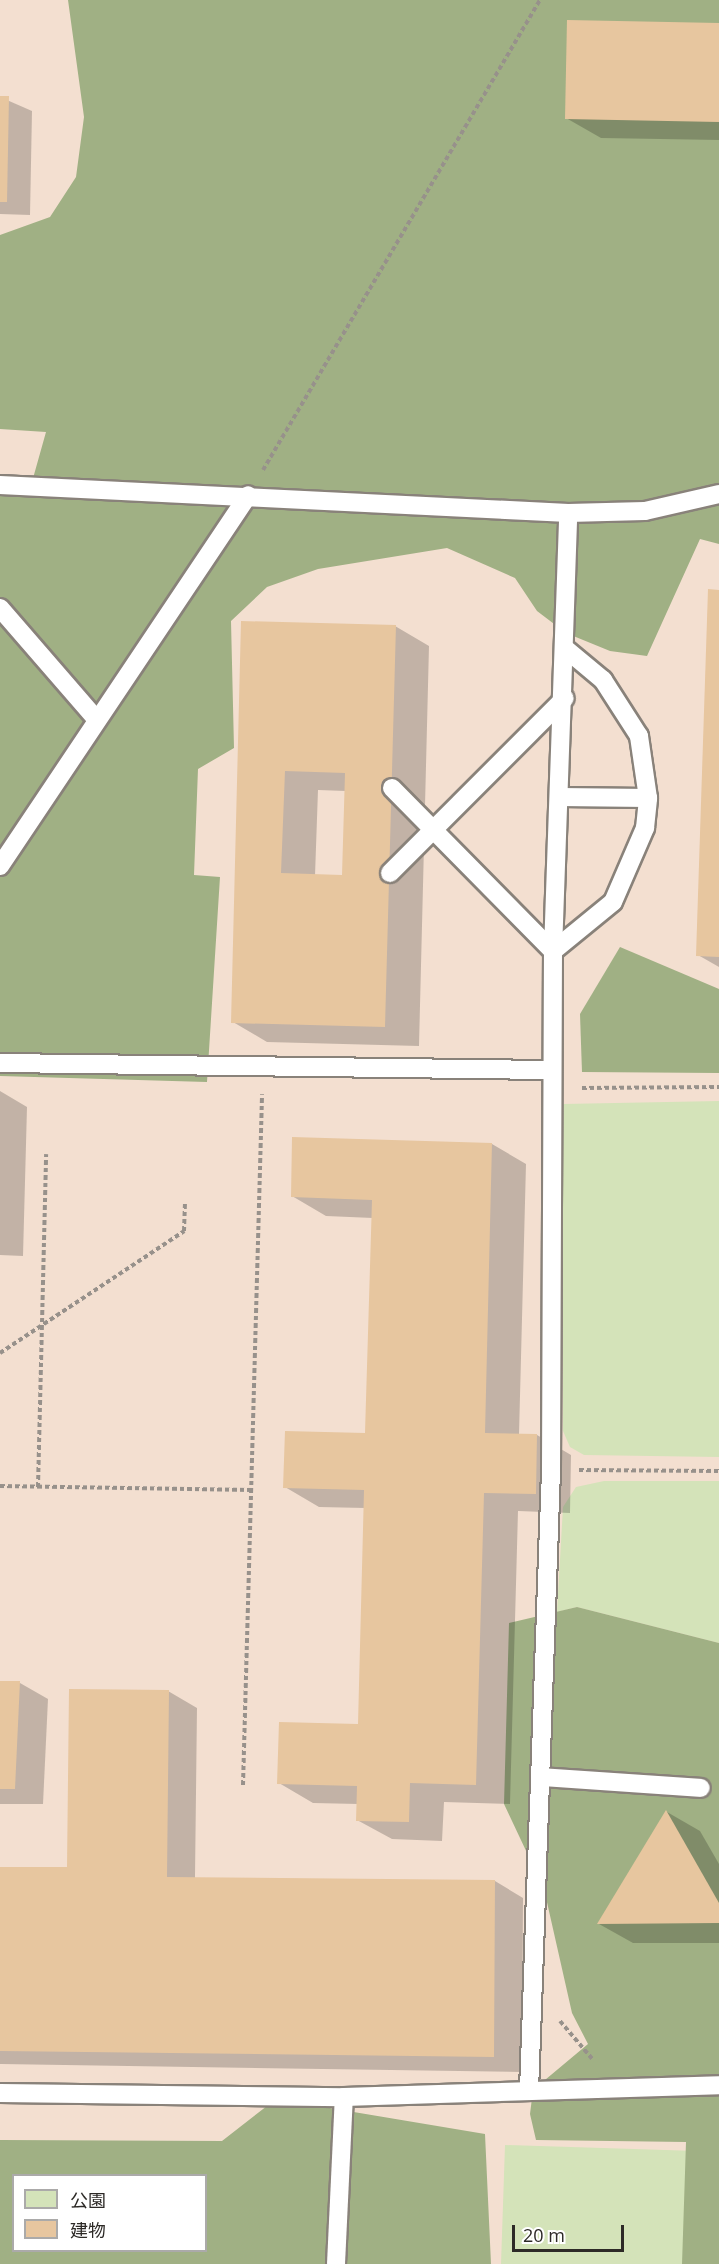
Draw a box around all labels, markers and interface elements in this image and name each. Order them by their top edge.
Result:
legend [12,2174,207,2252]
text: 公園 [70,2188,106,2212]
scale bar [515,2213,628,2251]
text: 建物 [70,2218,106,2242]
text: 20 m [523,2223,565,2247]

